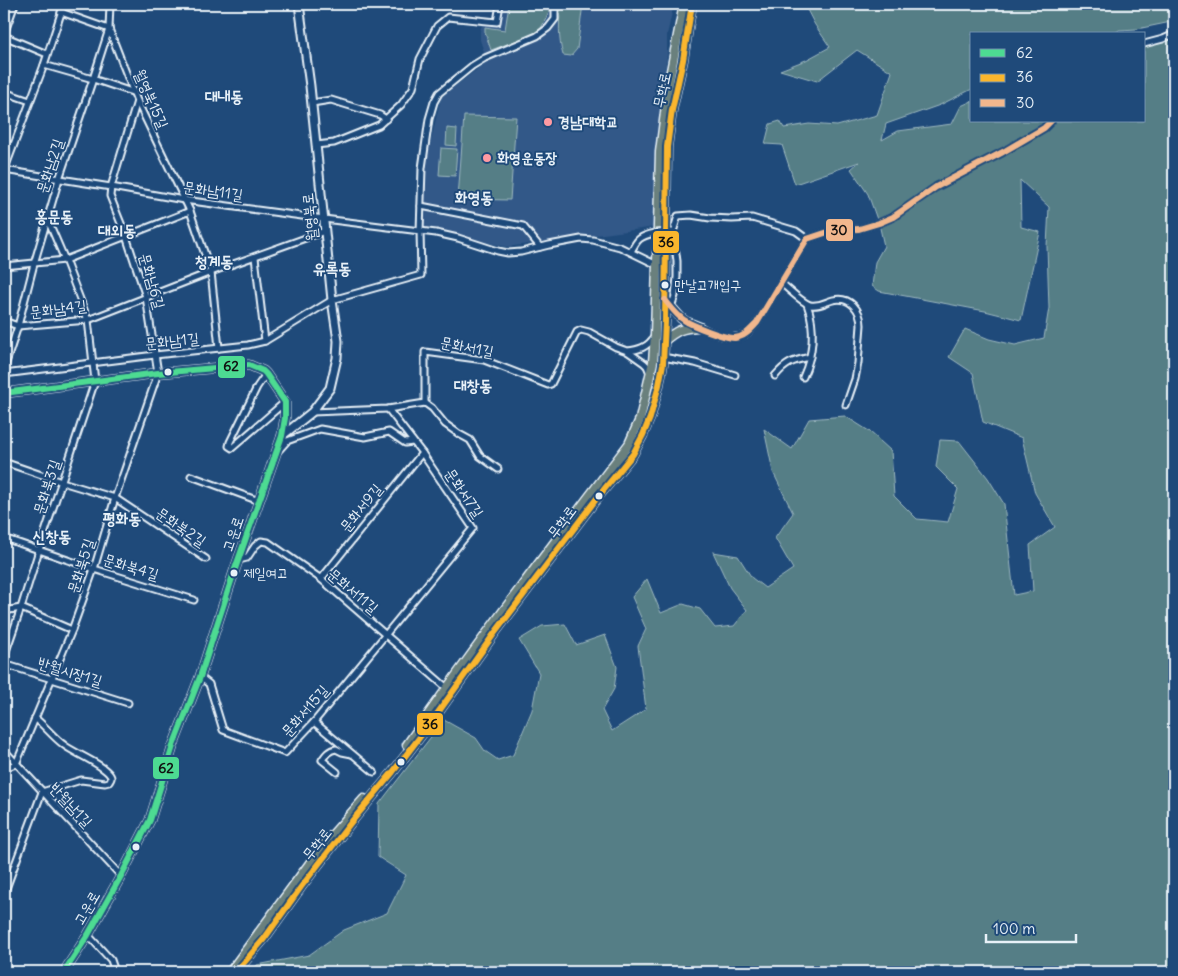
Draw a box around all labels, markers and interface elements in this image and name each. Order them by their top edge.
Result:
legend [970,32,1146,122]
text: 62 [1016,43,1033,62]
street label: 월영북15길 [130,66,173,131]
text: 36 [1016,67,1033,86]
street label: 무학로 [648,70,675,110]
district label: 대내동 [205,86,243,106]
text: 30 [1016,93,1034,112]
place label: 경남대학교 [558,112,618,131]
marker: 경남대학교 [542,116,554,128]
street label: 문화남2길 [32,136,67,196]
place label: 화영운동장 [497,148,557,167]
marker: 화영운동장 [481,152,493,164]
street label: 문화남11길 [182,177,244,204]
district label: 화영동 [455,187,493,207]
street label: 월영북로 [298,192,321,242]
district label: 홍문동 [35,206,73,226]
line badge: 30 [825,218,854,242]
district label: 대외동 [98,220,136,240]
text: 30 [830,221,848,239]
line badge: 36 [652,230,680,254]
text: 36 [658,233,674,251]
street label: 문화남6길 [136,251,169,311]
district label: 청계동 [195,251,233,271]
district label: 유록동 [313,258,351,278]
place label: 만날고개입구 [674,276,742,294]
marker: 만날고개입구 [660,280,670,290]
street label: 문화남4길 [29,296,87,321]
street label: 문화남1길 [144,328,200,353]
street label: 문화서1길 [439,332,496,361]
line badge: 62 [217,355,246,379]
text: 62 [223,357,239,375]
unlabelled marker [163,367,173,377]
district label: 대창동 [454,375,492,395]
street label: 문화북3길 [29,457,64,517]
street label: 문화서7길 [441,464,488,521]
street label: 문화서9길 [335,480,386,536]
unlabelled marker [594,491,604,501]
street label: 무학로 [543,502,580,542]
street label: 문화북2길 [153,503,210,550]
district label: 평화동 [103,508,141,528]
street label: 고운로 [218,514,247,554]
district label: 신창동 [33,526,71,546]
street label: 문화북5길 [63,536,98,596]
street label: 문화북4길 [101,549,161,584]
place label: 제일여고 [243,564,288,582]
street label: 문화서11길 [324,564,382,617]
marker: 제일여고 [229,568,239,578]
street label: 반월시장1길 [36,653,105,690]
street label: 문화서15길 [277,681,332,741]
line badge: 36 [416,712,444,736]
text: 36 [422,715,438,733]
line badge: 62 [152,756,180,780]
unlabelled marker [396,757,406,767]
text: 62 [158,759,174,777]
street label: 반월남1길 [46,778,97,831]
street label: 무학로 [298,824,335,864]
unlabelled marker [131,842,141,852]
street label: 고운로 [69,887,104,928]
scale bar [986,911,1076,943]
text: 100 m [993,919,1035,938]

